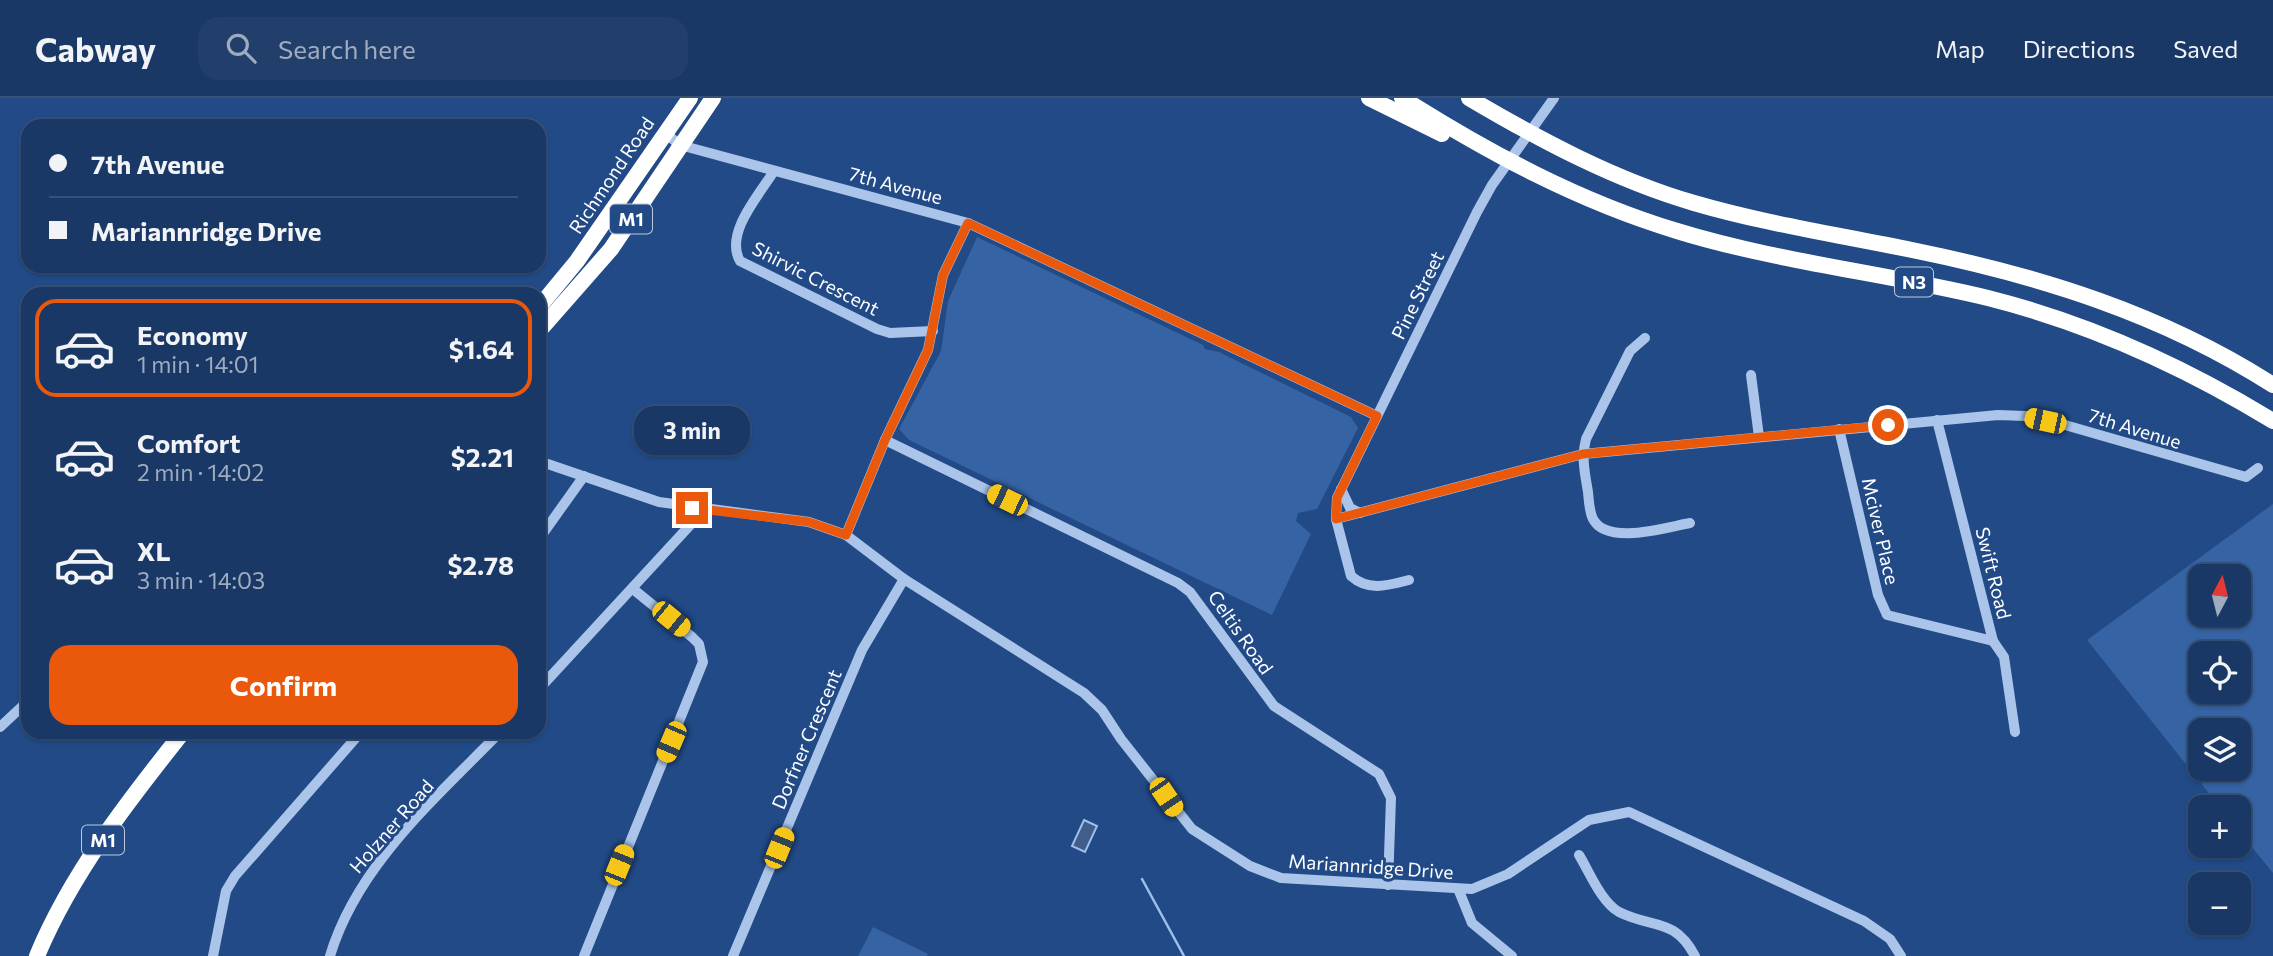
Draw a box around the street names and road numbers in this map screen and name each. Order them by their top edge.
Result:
street label: Richmond Road [564,112,658,238]
street label: 7th Avenue [847,162,945,208]
road number: M1 [610,204,652,234]
street label: Shirvic Crescent [749,236,883,320]
street label: Pine Street [1386,247,1448,343]
road number: N3 [1895,267,1933,296]
street label: 7th Avenue [2086,403,2184,453]
street label: Mciver Place [1858,475,1904,587]
street label: Swift Road [1971,525,2017,621]
street label: Celtis Road [1204,586,1278,678]
street label: Dorfner Crescent [766,665,846,812]
street label: Holzner Road [344,775,438,877]
road number: M1 [82,826,124,854]
street label: Mariannridge Drive [1288,849,1454,883]

